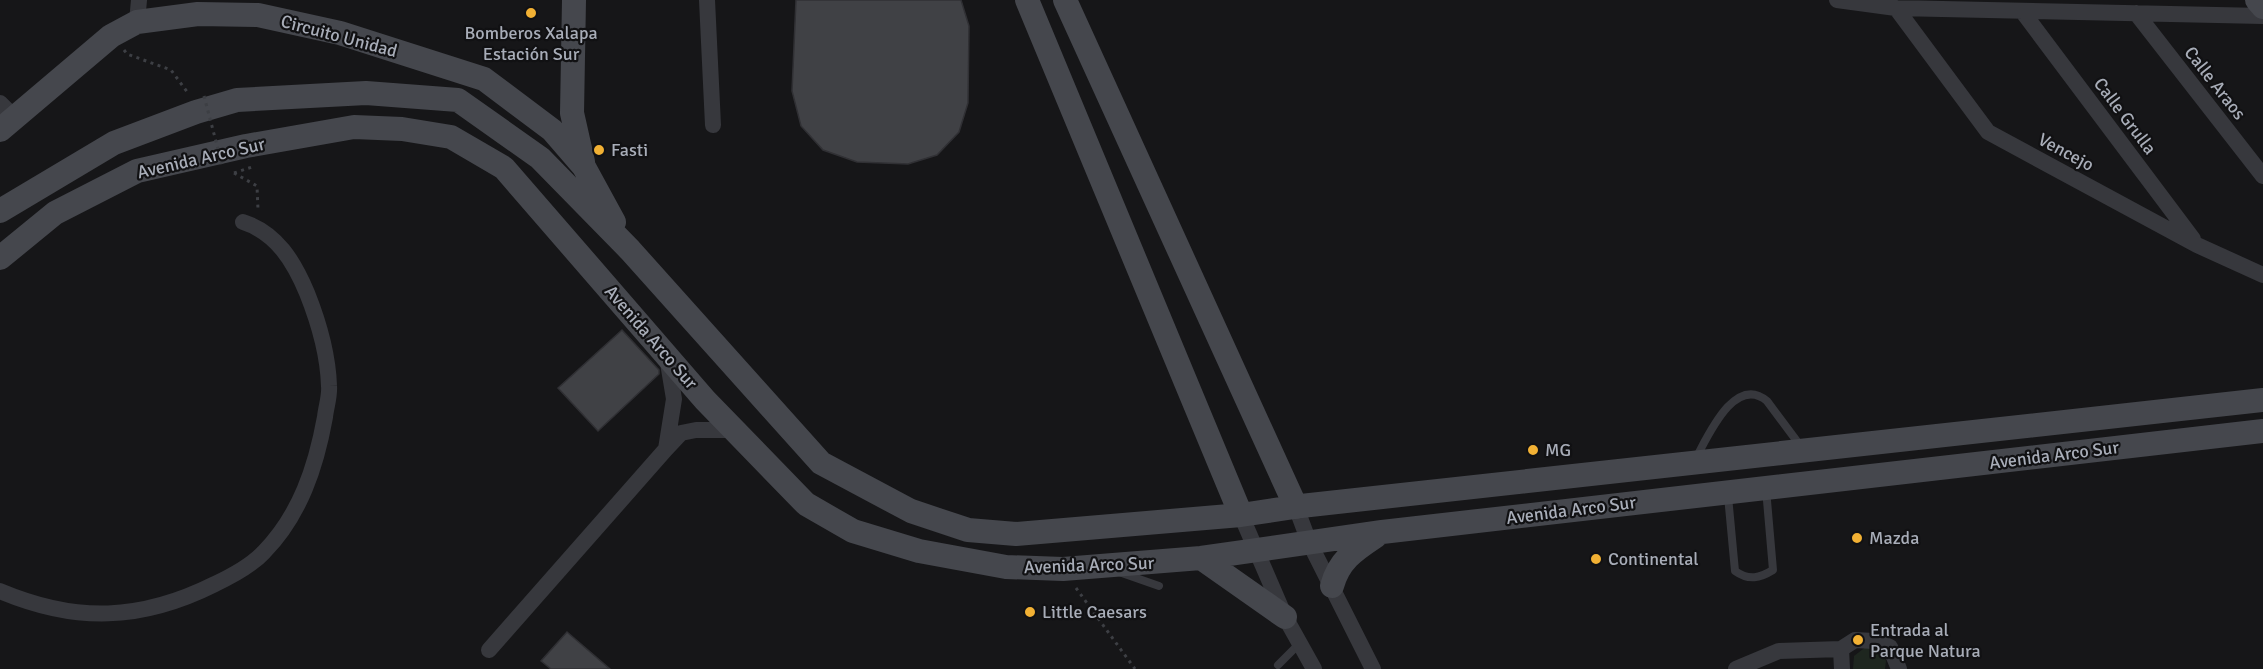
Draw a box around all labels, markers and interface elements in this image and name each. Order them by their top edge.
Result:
marker: Bomberos Xalapa Estación Sur [524,6,538,20]
street label: Circuito Unidad [278,10,400,62]
place label: Bomberos Xalapa Estación Sur [464,22,598,65]
street label: Calle Araos [2180,42,2250,124]
street label: Calle Grulla [2089,73,2161,159]
street label: Vencejo [2034,128,2098,176]
street label: Avenida Arco Sur [135,133,267,183]
place label: Fasti [611,139,648,161]
marker: Fasti [592,143,606,157]
street label: Avenida Arco Sur [600,281,702,394]
street label: Avenida Arco Sur [1988,436,2120,474]
place label: MG [1545,439,1571,461]
marker: MG [1526,443,1540,457]
street label: Avenida Arco Sur [1505,491,1637,529]
place label: Mazda [1869,527,1919,549]
marker: Mazda [1850,531,1864,545]
place label: Continental [1608,548,1699,570]
street label: Avenida Arco Sur [1023,552,1155,578]
marker: Continental [1589,552,1603,566]
place label: Little Caesars [1042,601,1147,623]
marker: Little Caesars [1023,605,1037,619]
place label: Entrada al Parque Natura [1870,619,1981,662]
marker: Entrada al Parque Natura [1851,633,1865,647]

